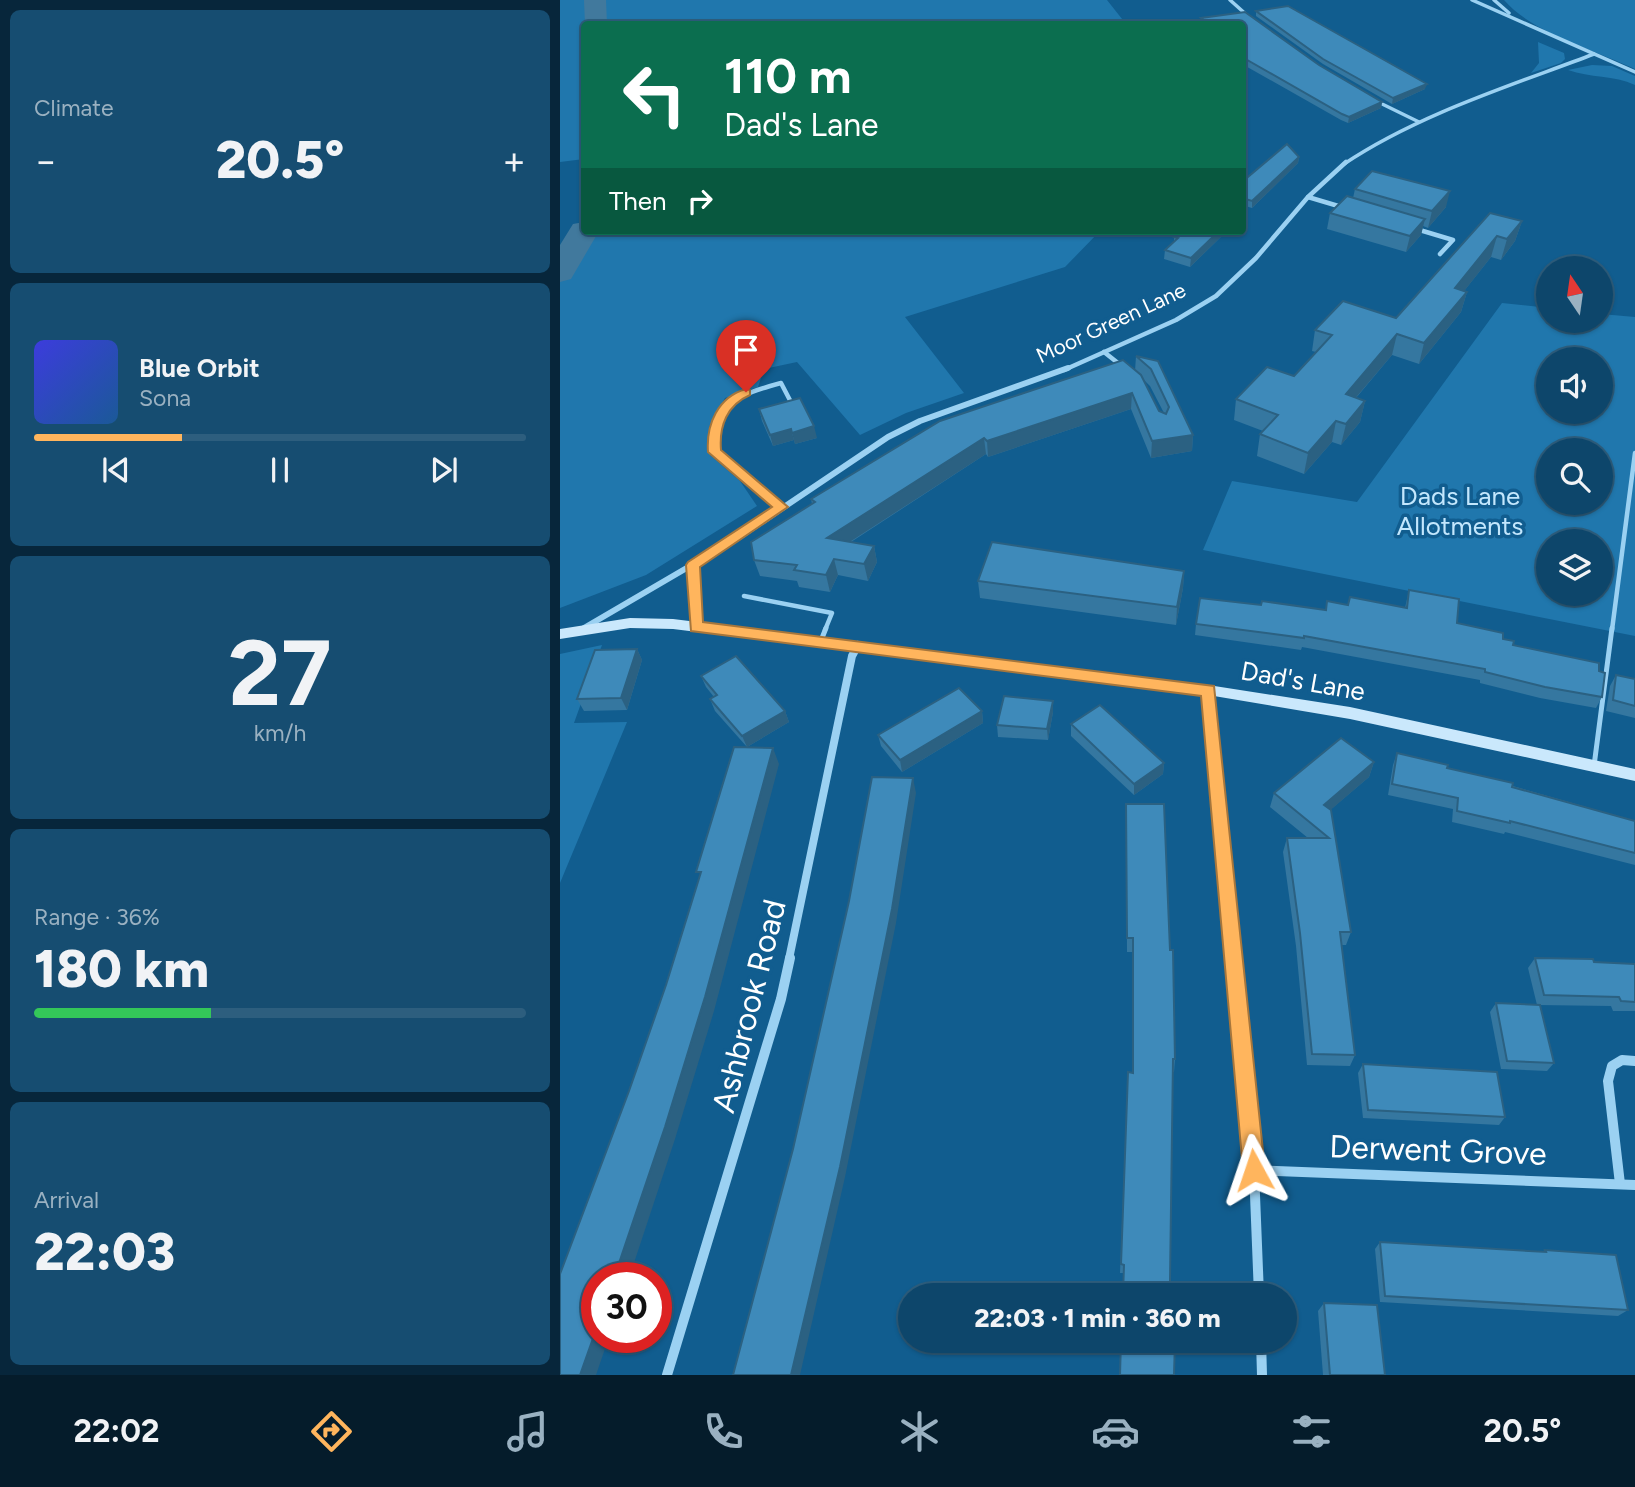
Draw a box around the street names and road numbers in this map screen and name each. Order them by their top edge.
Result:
street label: Moor Green Lane [1032,277,1190,368]
street label: Dad's Lane [1238,654,1368,708]
street label: Ashbrook Road [704,896,794,1116]
street label: Derwent Grove [1329,1127,1547,1173]

